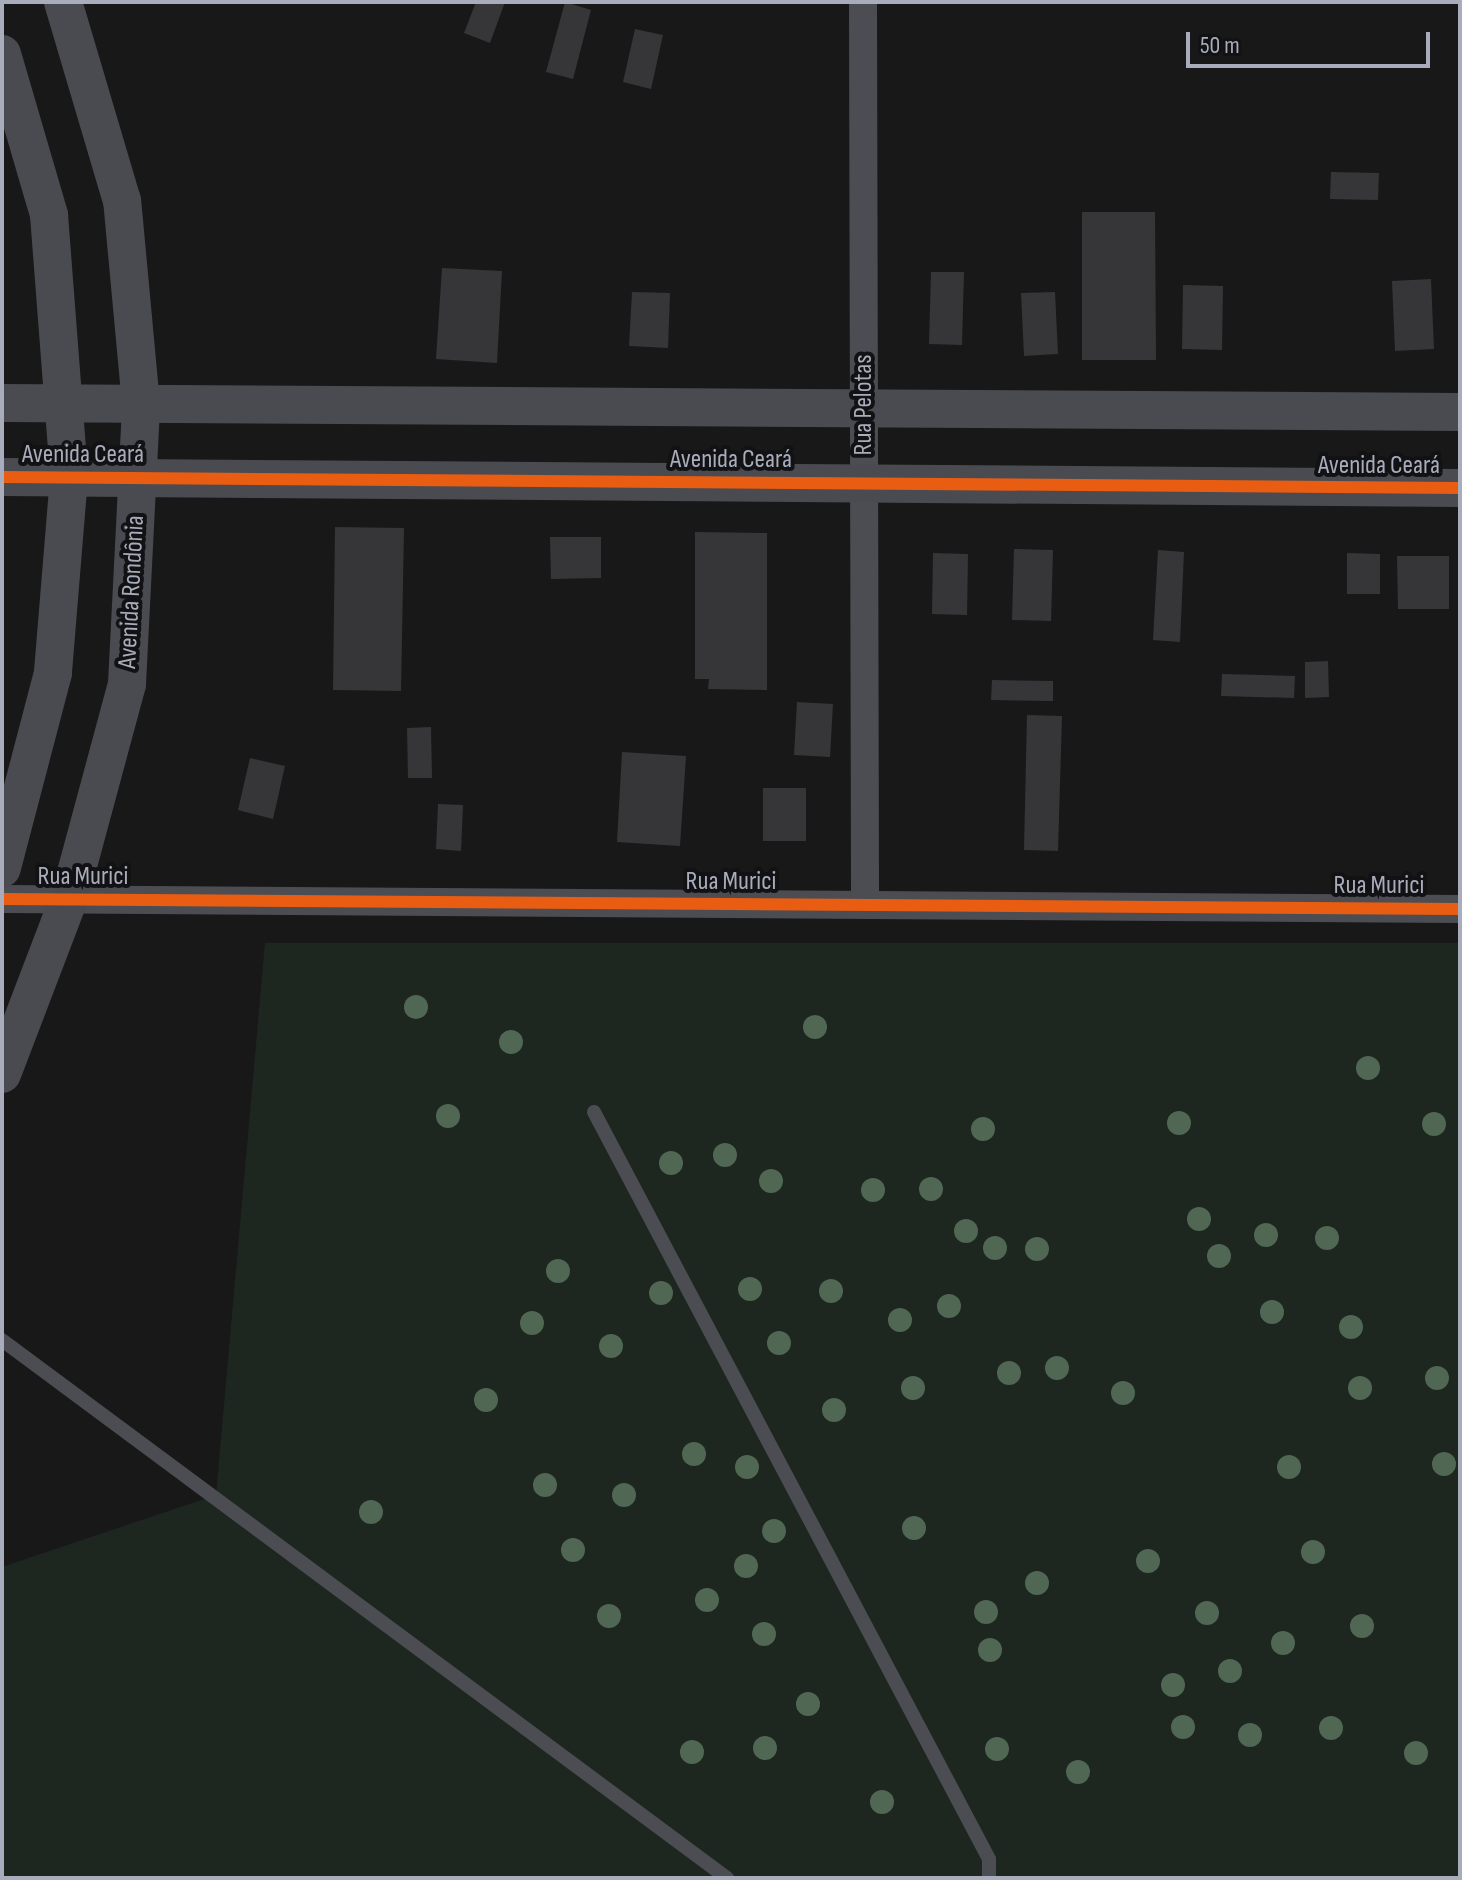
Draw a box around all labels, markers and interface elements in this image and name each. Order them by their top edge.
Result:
scale bar [1190,16,1434,66]
text: 50 m [1200,31,1240,60]
street label: Rua Pelotas [848,354,880,456]
street label: Avenida Ceará [22,439,144,471]
street label: Avenida Ceará [670,444,792,476]
street label: Avenida Ceará [1318,450,1440,482]
street label: Avenida Rondônia [112,515,152,669]
street label: Rua Murici [38,861,128,893]
street label: Rua Murici [686,866,776,898]
street label: Rua Murici [1334,870,1424,902]

